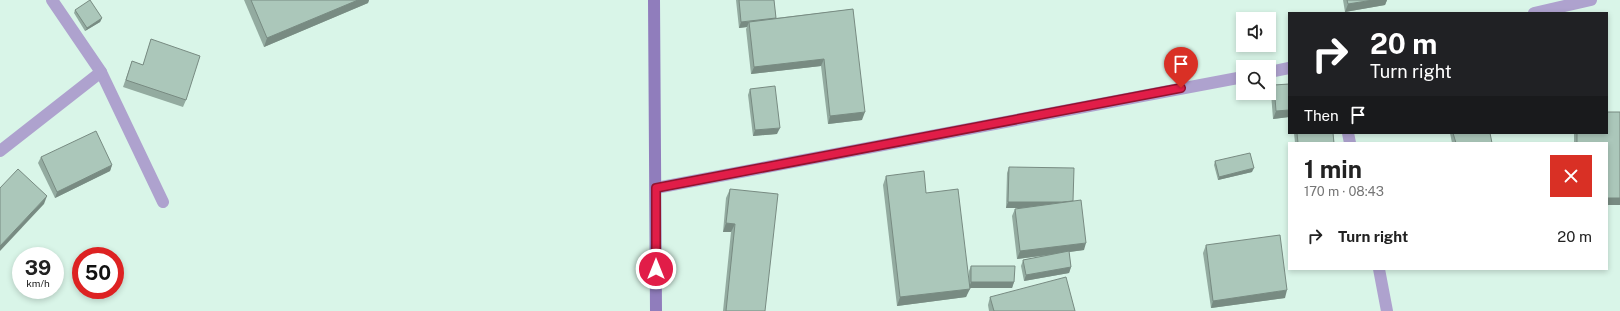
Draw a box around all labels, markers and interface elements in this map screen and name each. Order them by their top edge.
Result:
map controls [1236,12,1276,100]
button: sound [1236,12,1276,52]
text: 20 m [1370,27,1437,60]
icon: right [1304,28,1356,80]
pin [1164,47,1198,88]
icon: arrive [1170,53,1192,75]
button: search [1236,60,1276,100]
text: Turn right [1370,61,1452,82]
icon: arrive [1347,104,1369,126]
text: Then [1304,107,1339,124]
text: 1 min [1304,155,1362,183]
button: close [1550,155,1592,197]
text: 170 m · 08:43 [1304,184,1384,199]
icon: right [1304,225,1326,247]
text: Turn right [1338,228,1408,245]
text: 20 m [1557,228,1592,245]
speed limit sign: 50 [72,247,124,299]
position arrow [635,248,677,290]
text: 39 [25,256,51,280]
text: km/h [26,277,50,289]

